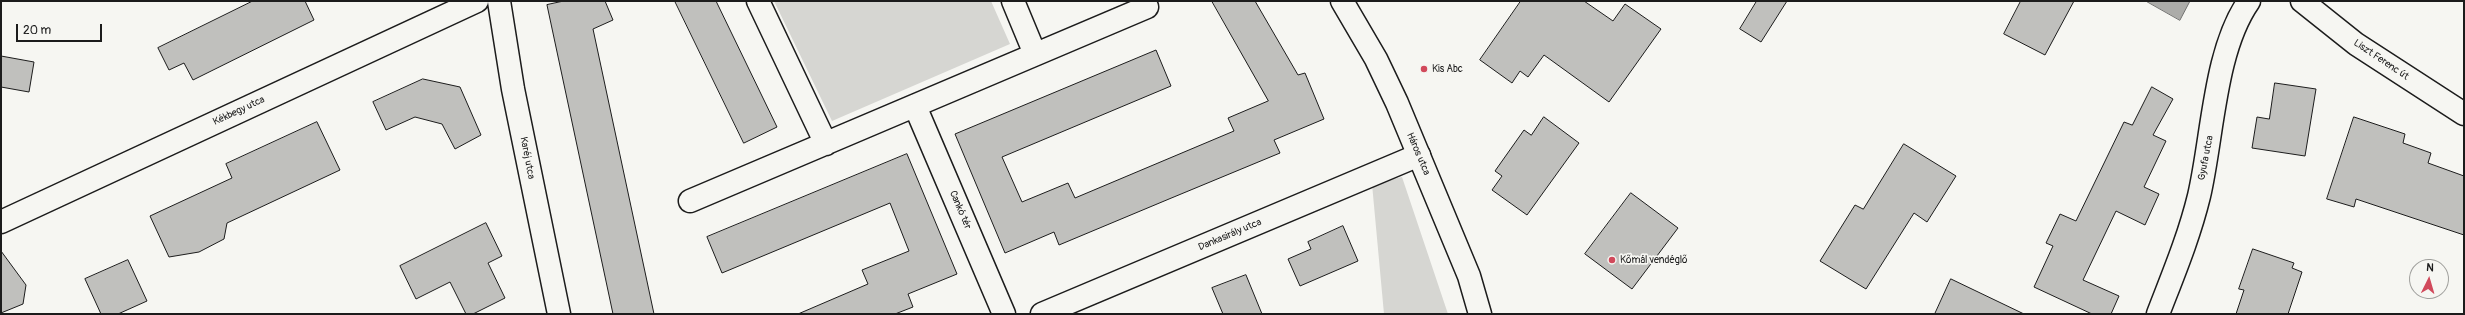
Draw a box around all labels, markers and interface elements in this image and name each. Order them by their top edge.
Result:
scale bar [18,16,104,42]
text: 20 m [23,23,51,38]
street label: Liszt Ferenc út [2351,37,2411,83]
place label: Kis Abc [1432,63,1463,75]
marker: Kis Abc [1419,64,1429,74]
street label: Kékbegy utca [211,94,267,128]
street label: Háros utca [1404,131,1432,177]
street label: Gyufa utca [2196,135,2216,181]
street label: Karéj utca [517,136,537,180]
street label: Cankó tér [946,189,974,231]
street label: Dankasirály utca [1197,216,1263,254]
place label: Kőmál vendéglő [1620,254,1688,266]
marker: Kőmál vendéglő [1607,255,1617,265]
north arrow [2409,259,2449,299]
text: N [2426,261,2434,274]

